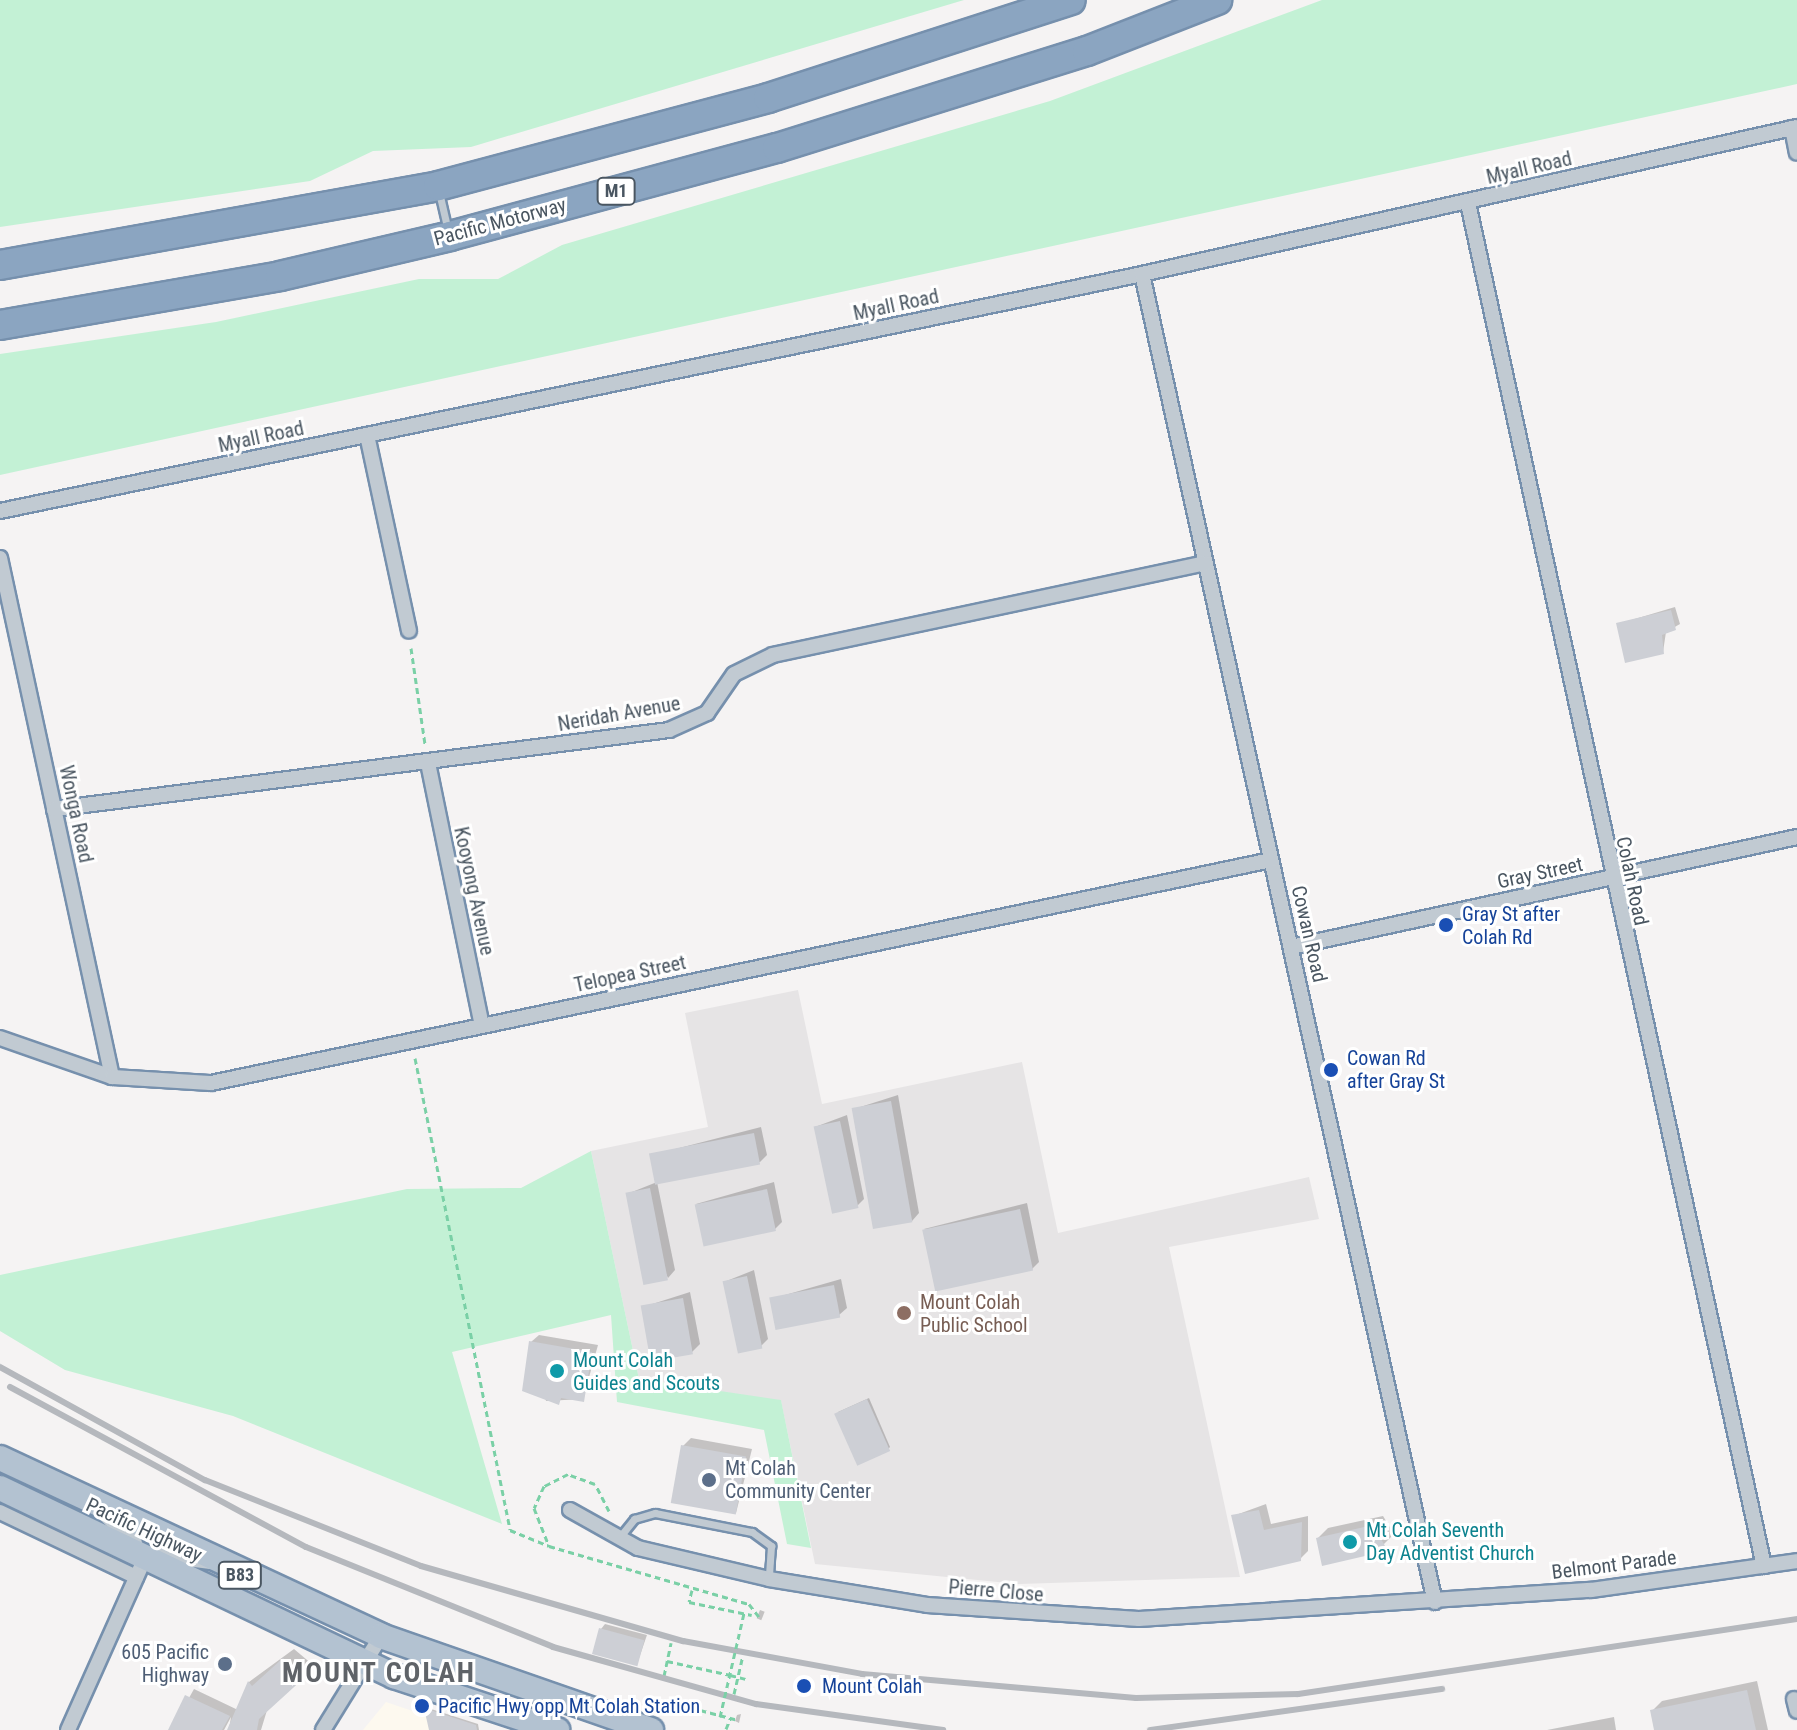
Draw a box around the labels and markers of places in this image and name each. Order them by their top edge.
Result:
place label: Gray St after Colah Rd [1462,902,1560,949]
marker: Gray St after Colah Rd [1437,916,1455,934]
place label: Cowan Rd after Gray St [1347,1046,1445,1093]
marker: Cowan Rd after Gray St [1322,1061,1340,1079]
place label: Mount Colah Public School [920,1290,1028,1337]
marker: Mount Colah Public School [895,1304,913,1322]
place label: Mount Colah Guides and Scouts [573,1348,720,1395]
marker: Mount Colah Guides and Scouts [548,1362,566,1380]
place label: Mt Colah Community Center [725,1456,871,1503]
marker: Mt Colah Community Center [700,1471,718,1489]
place label: Mt Colah Seventh Day Adventist Church [1366,1518,1534,1565]
marker: Mt Colah Seventh Day Adventist Church [1341,1533,1359,1551]
place label: 605 Pacific Highway [121,1640,209,1687]
marker: 605 Pacific Highway [216,1655,234,1673]
place label: Mount Colah [822,1674,922,1698]
marker: Mount Colah [793,1675,815,1697]
place label: Pacific Hwy opp Mt Colah Station [438,1694,700,1718]
marker: Pacific Hwy opp Mt Colah Station [413,1697,431,1715]

